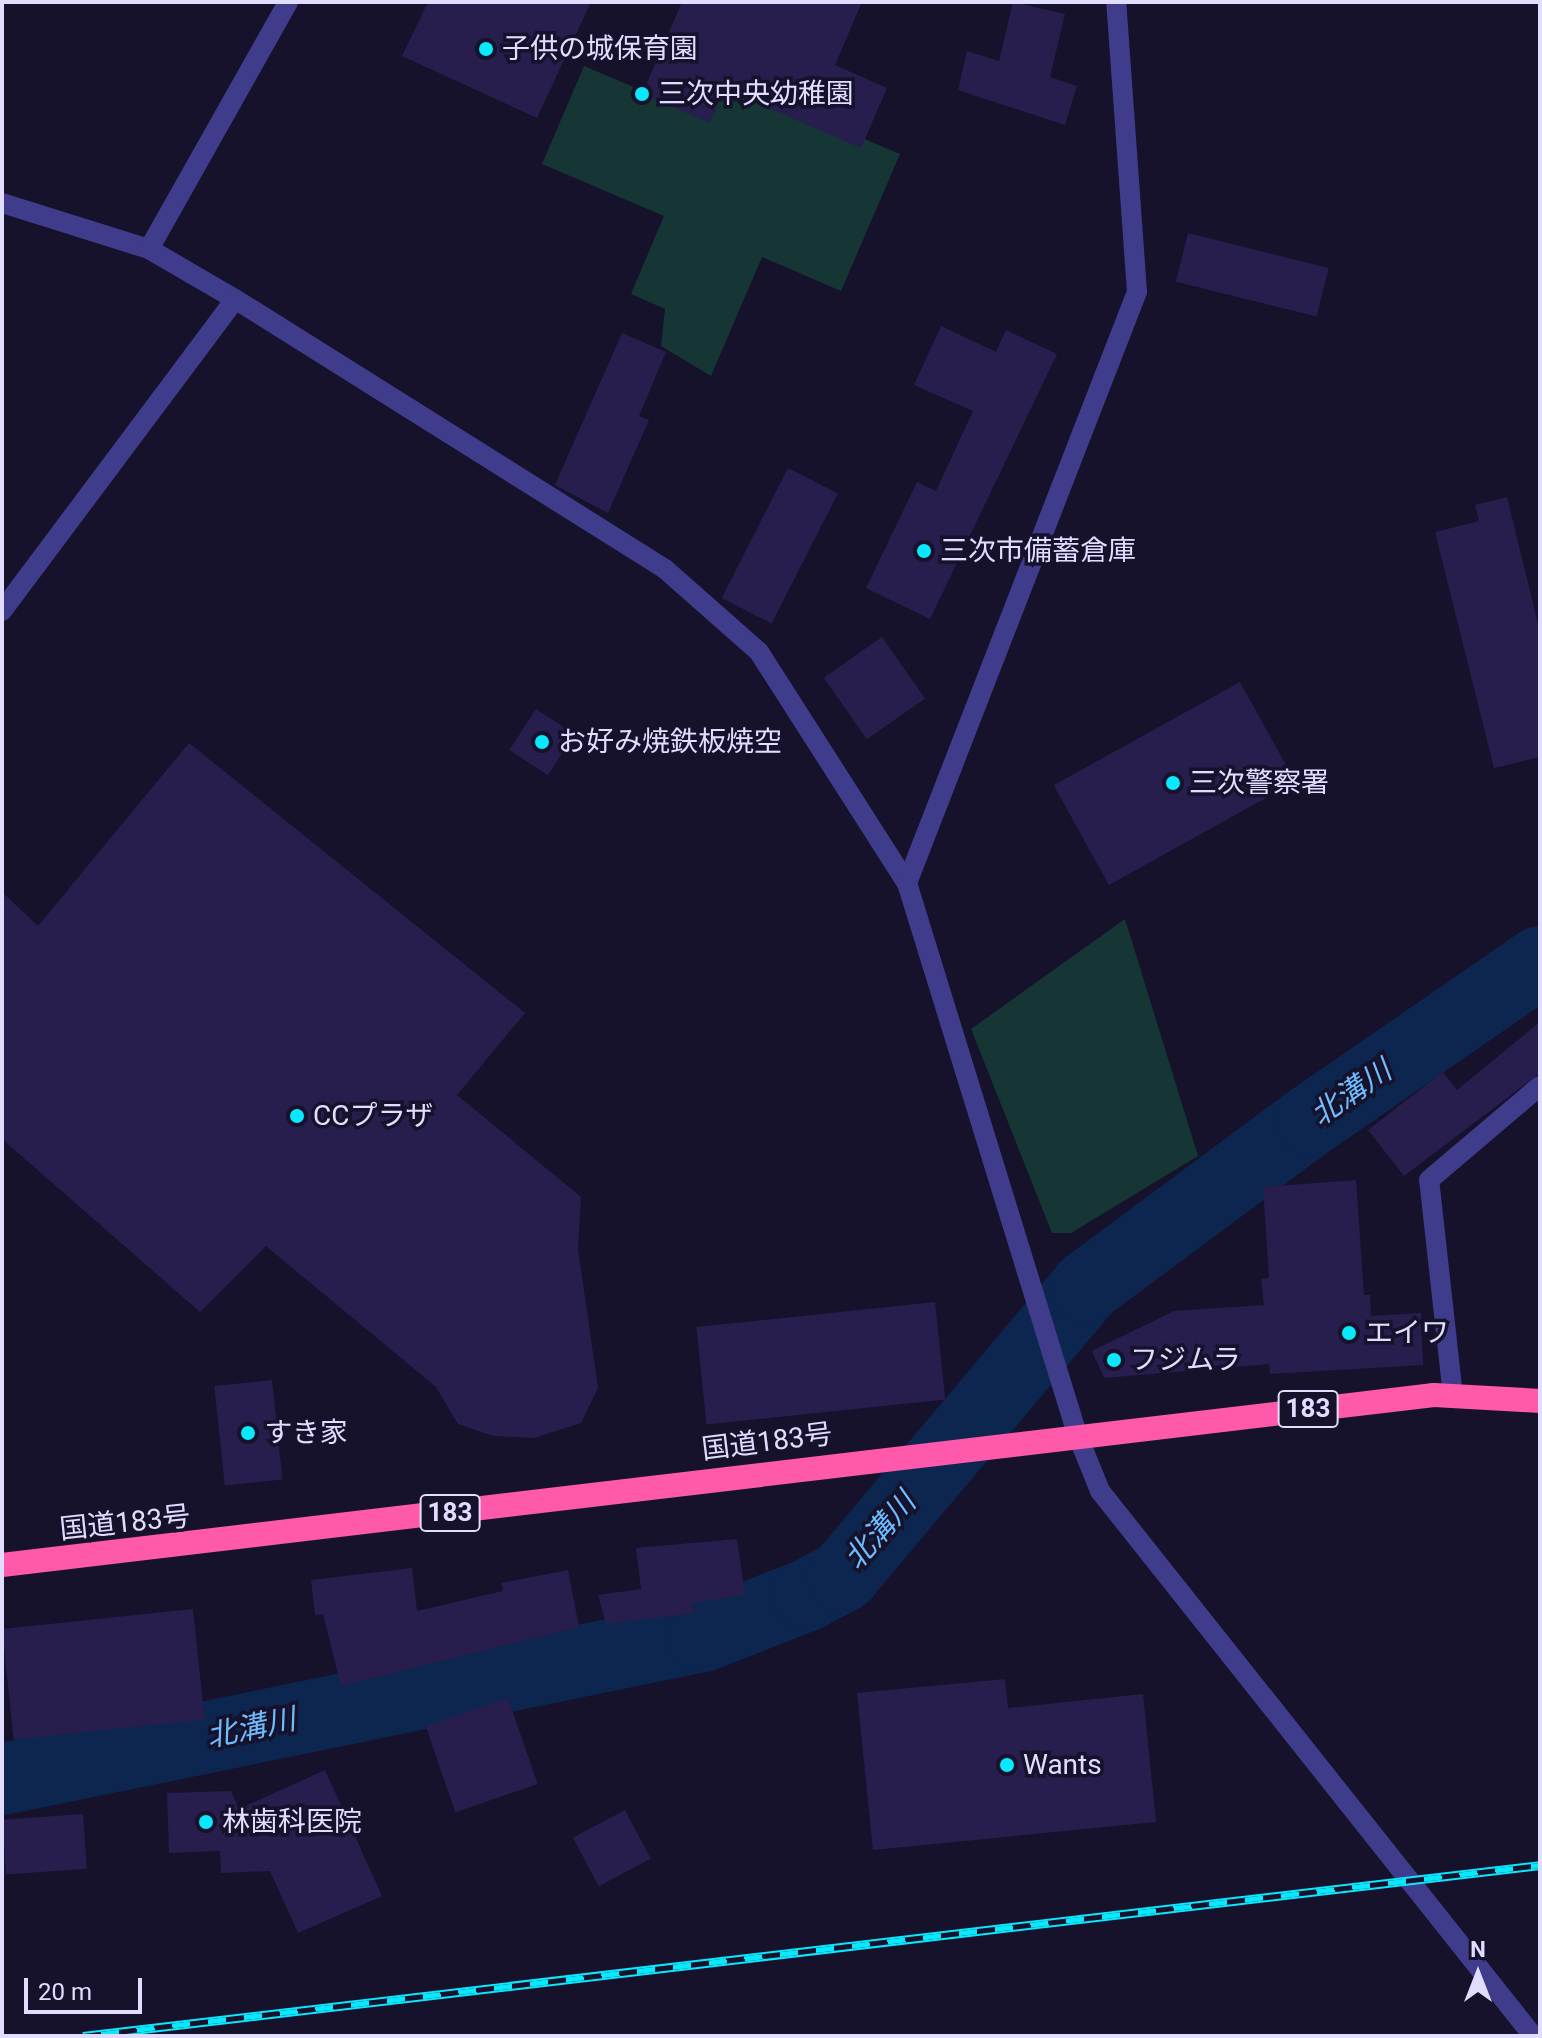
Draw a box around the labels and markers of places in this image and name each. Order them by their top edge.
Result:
place label: 子供の城保育園 [502,32,698,66]
marker: 子供の城保育園 [477,40,495,58]
place label: 三次中央幼稚園 [658,77,854,111]
marker: 三次中央幼稚園 [633,85,651,103]
place label: 三次市備蓄倉庫 [940,534,1136,568]
marker: 三次市備蓄倉庫 [915,542,933,560]
place label: お好み焼鉄板焼空 [558,725,782,759]
marker: お好み焼鉄板焼空 [533,733,551,751]
place label: 三次警察署 [1189,766,1329,800]
marker: 三次警察署 [1164,774,1182,792]
place label: CCプラザ [313,1099,433,1133]
marker: CCプラザ [288,1107,306,1125]
place label: エイワ [1365,1316,1449,1350]
marker: エイワ [1340,1324,1358,1342]
place label: フジムラ [1130,1343,1242,1377]
marker: フジムラ [1105,1351,1123,1369]
place label: すき家 [264,1416,348,1450]
marker: すき家 [239,1424,257,1442]
place label: Wants [1023,1748,1102,1782]
marker: Wants [998,1756,1016,1774]
place label: 林歯科医院 [222,1805,362,1839]
marker: 林歯科医院 [197,1813,215,1831]

